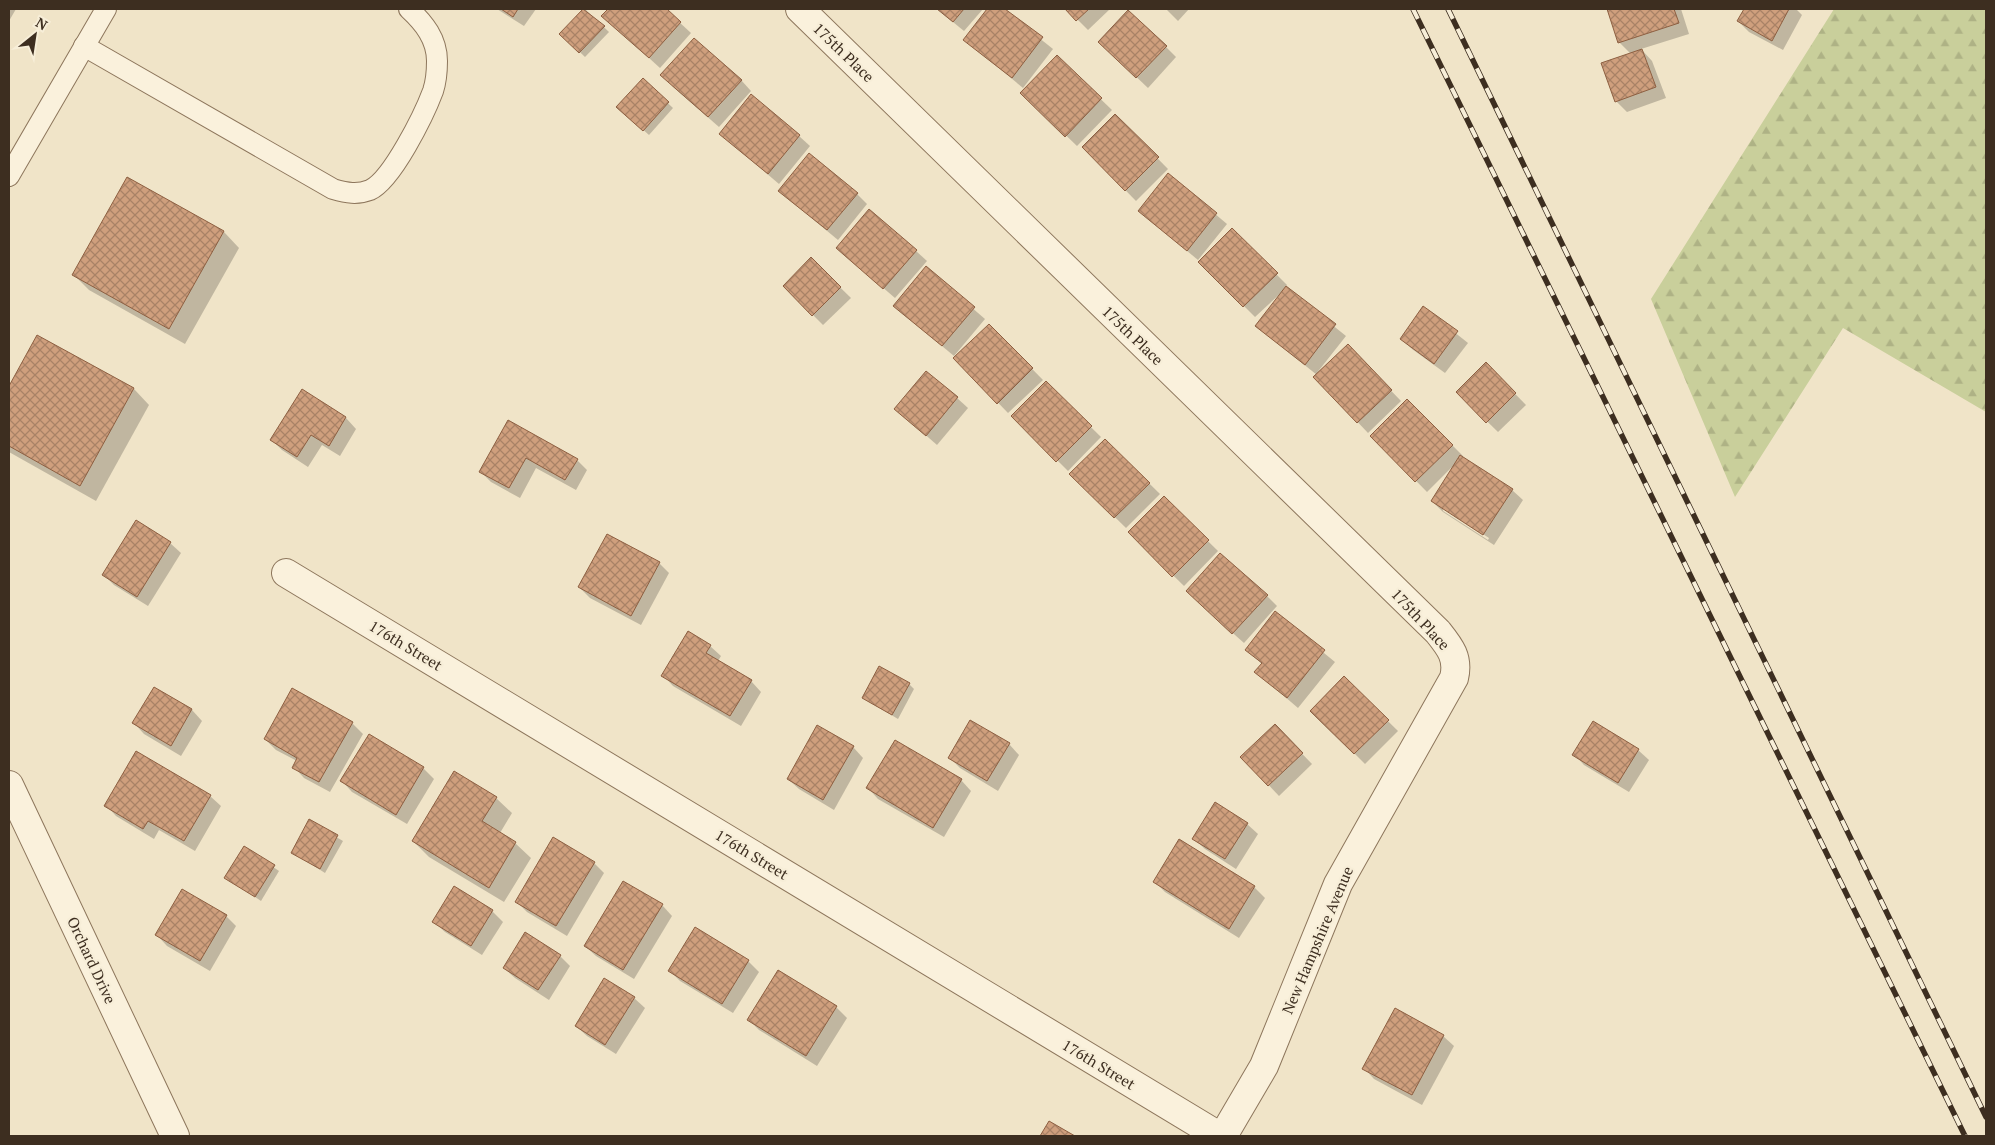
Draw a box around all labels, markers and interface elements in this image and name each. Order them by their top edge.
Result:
north arrow [10,10,60,60]
text: N [32,12,51,34]
street label: 175th Place [809,18,879,86]
street label: 175th Place [1098,301,1168,369]
street label: 175th Place [1387,584,1455,654]
street label: 176th Street [366,615,447,675]
street label: 176th Street [712,824,793,884]
street label: New Hampshire Avenue [1277,863,1357,1017]
street label: Orchard Drive [63,913,121,1007]
street label: 176th Street [1059,1034,1140,1094]

